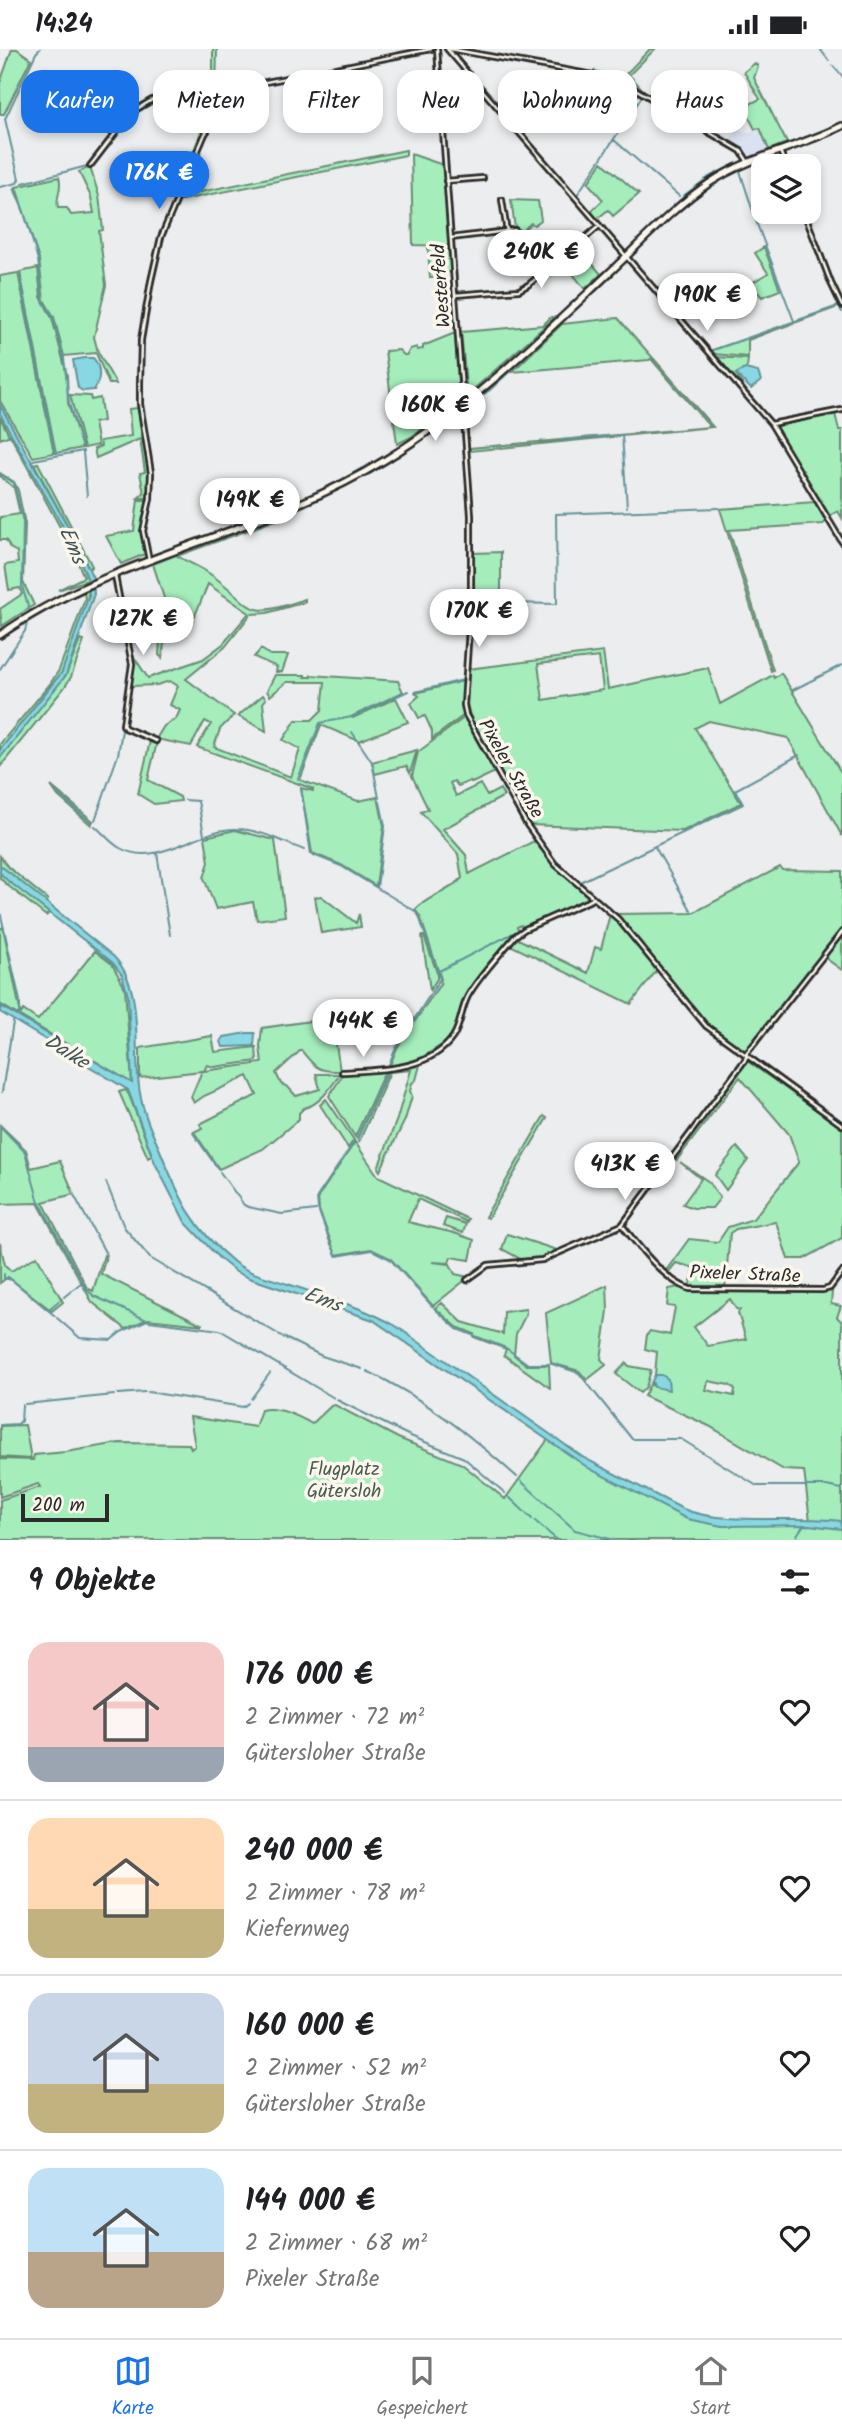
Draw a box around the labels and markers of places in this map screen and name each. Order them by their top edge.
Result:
pin: 176K € [102,151,216,211]
pin: 240K € [484,231,598,290]
pin: 190K € [650,273,764,333]
pin: 160K € [378,383,492,443]
pin: 149K € [193,479,307,538]
pin: 170K € [422,589,536,649]
pin: 127K € [86,597,200,657]
pin: 144K € [306,999,420,1059]
pin: 413K € [568,1143,682,1202]

